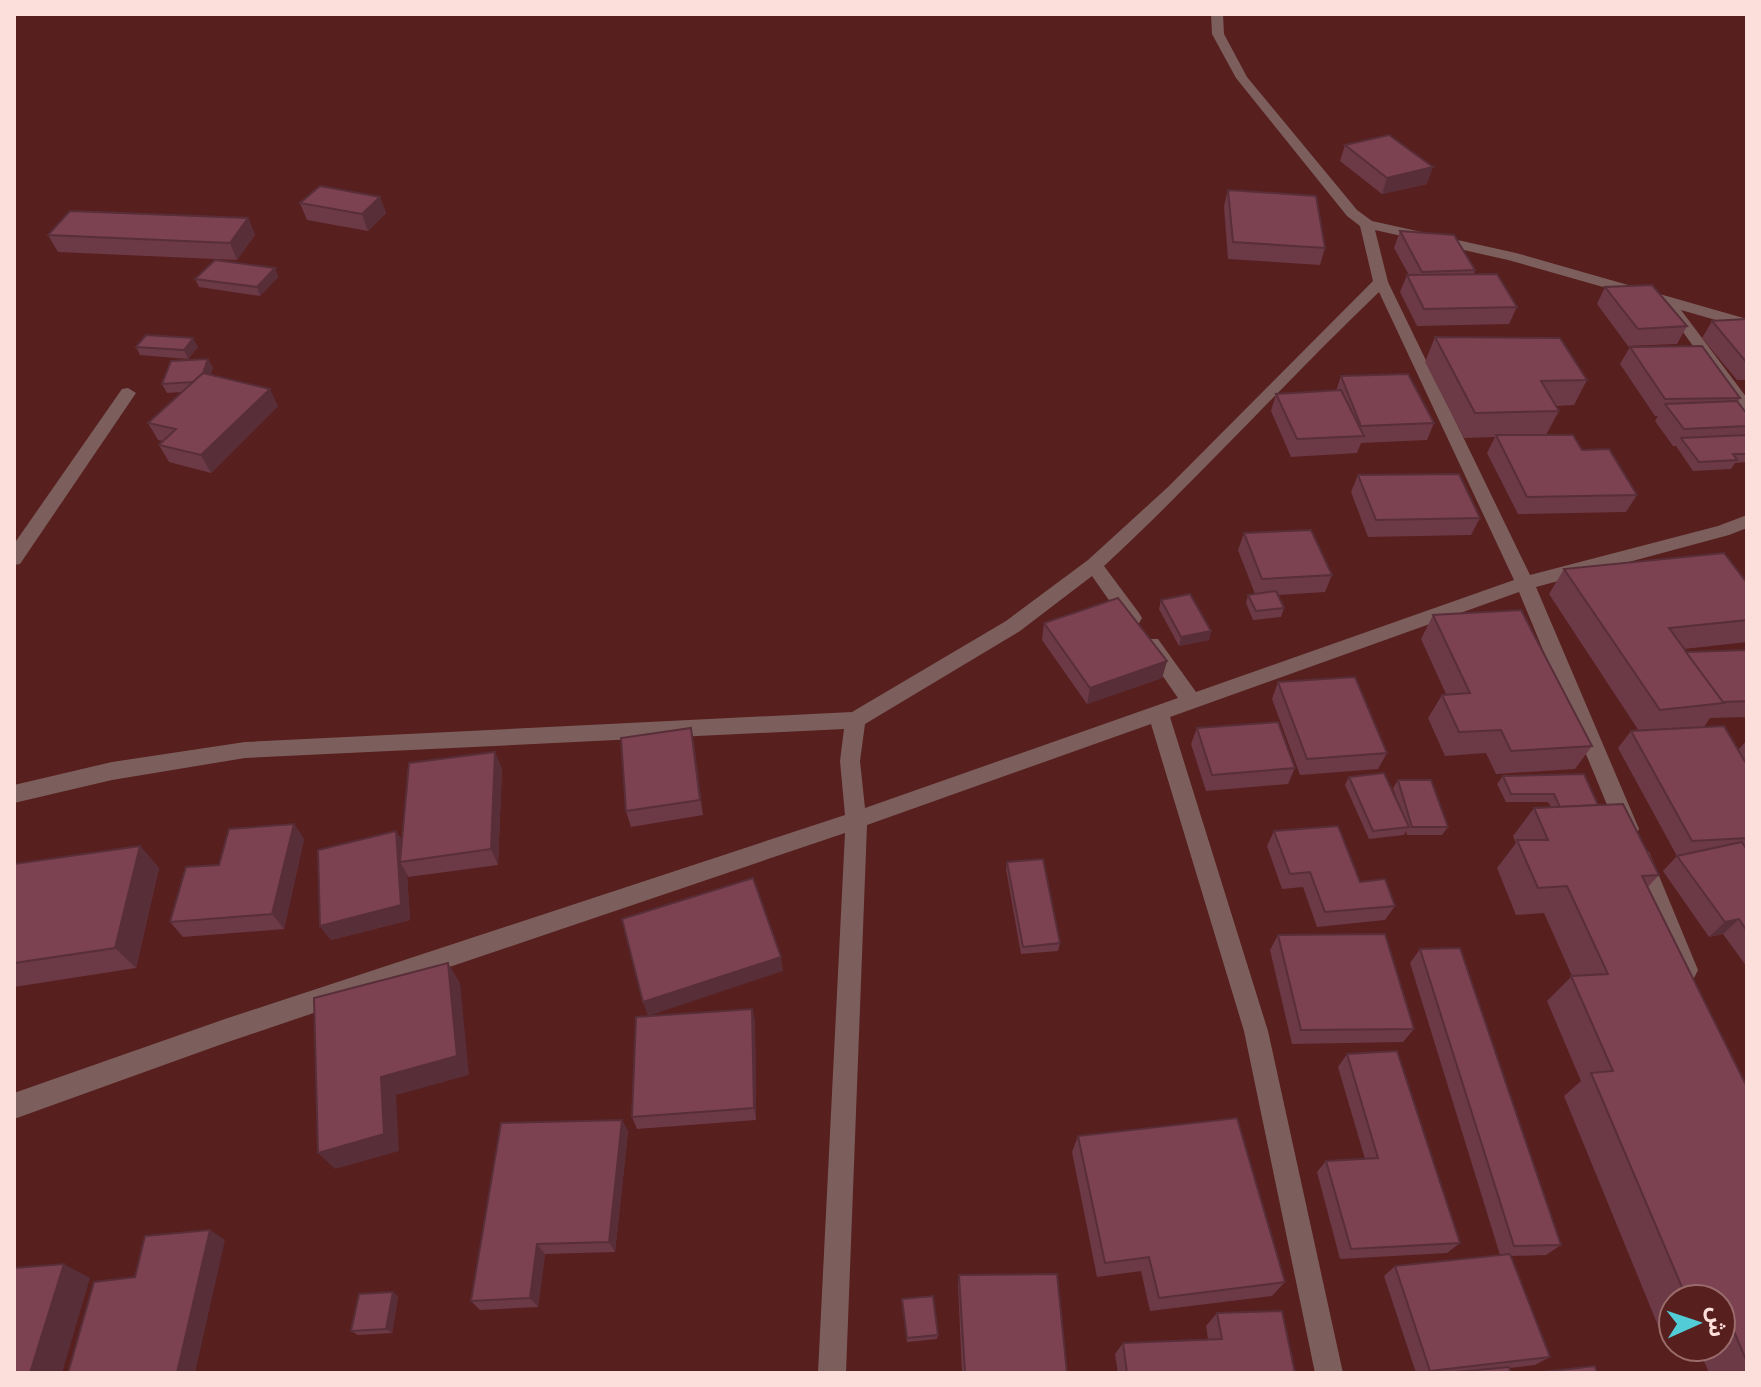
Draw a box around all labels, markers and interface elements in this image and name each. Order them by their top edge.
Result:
north arrow [1657,1283,1737,1363]
text: ش [1698,1306,1733,1338]

